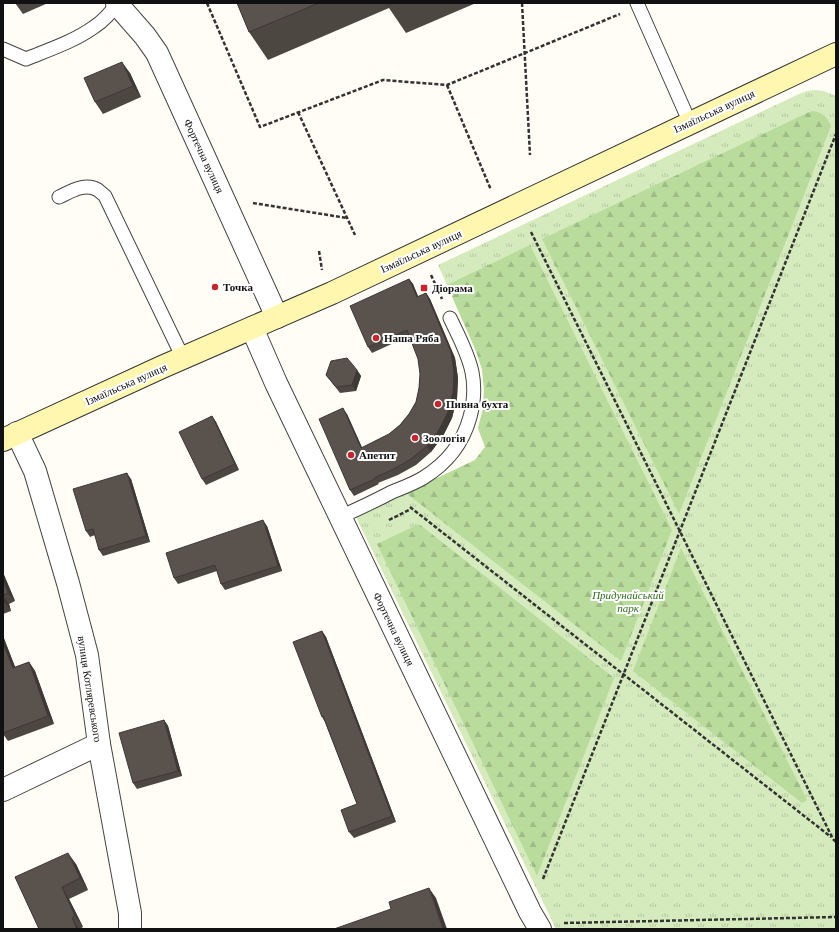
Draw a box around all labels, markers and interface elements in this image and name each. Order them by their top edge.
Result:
street label: Ізмаїльська вулиця [672,87,756,135]
street label: Фортечна вулиця [182,117,226,195]
street label: Ізмаїльська вулиця [379,227,463,275]
place label: Точка [223,281,253,293]
marker: Точка [210,282,220,292]
place label: Діорама [432,282,473,294]
marker: Діорама [419,283,429,293]
place label: Наша Ряба [384,332,439,344]
marker: Наша Ряба [371,333,381,343]
street label: Ізмаїльська вулиця [83,361,169,407]
place label: Пивна бухта [446,398,509,410]
marker: Пивна бухта [433,399,443,409]
place label: Зоологія [423,432,465,444]
marker: Зоологія [410,433,420,443]
place label: Апетит [359,449,396,461]
marker: Апетит [346,450,356,460]
park label: Придунайський парк [591,589,664,614]
street label: Фортечна вулиця [371,590,417,668]
street label: вулиця Котляревського [76,635,104,744]

